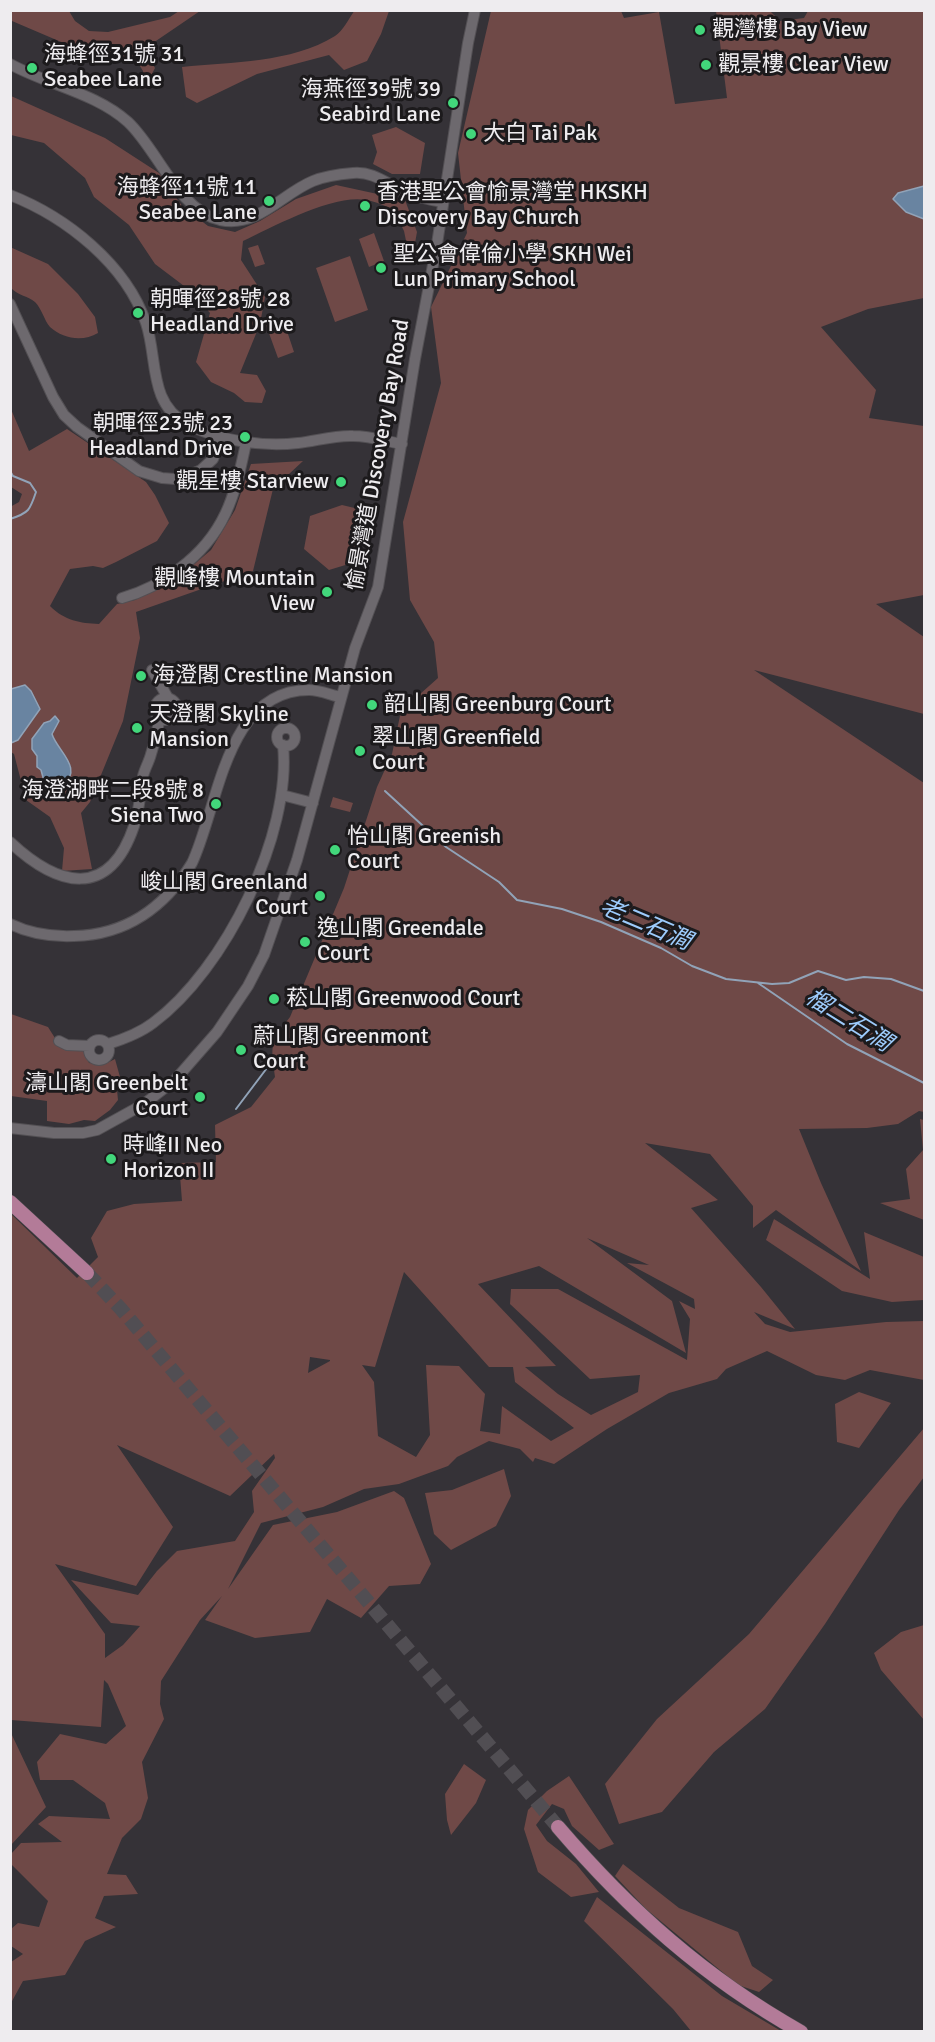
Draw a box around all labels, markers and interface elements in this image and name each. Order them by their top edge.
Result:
place label: 觀灣樓 Bay View [712,17,867,43]
marker: 觀灣樓 Bay View [693,23,707,37]
place label: 海蜂徑31號 31 Seabee Lane [44,42,184,94]
place label: 觀景樓 Clear View [718,52,889,78]
marker: 觀景樓 Clear View [699,58,713,72]
marker: 海蜂徑31號 31 Seabee Lane [25,61,39,75]
place label: 海燕徑39號 39 Seabird Lane [301,77,441,128]
marker: 海燕徑39號 39 Seabird Lane [446,96,460,110]
place label: 大白 Tai Pak [483,121,597,147]
marker: 大白 Tai Pak [464,127,478,141]
place label: 海蜂徑11號 11 Seabee Lane [117,175,257,226]
place label: 香港聖公會愉景灣堂 HKSKH Discovery Bay Church [377,180,648,231]
marker: 海蜂徑11號 11 Seabee Lane [262,194,276,208]
marker: 香港聖公會愉景灣堂 HKSKH Discovery Bay Church [358,199,372,213]
place label: 聖公會偉倫小學 SKH Wei Lun Primary School [393,242,632,294]
marker: 聖公會偉倫小學 SKH Wei Lun Primary School [374,261,388,275]
place label: 朝暉徑28號 28 Headland Drive [150,287,294,338]
marker: 朝暉徑28號 28 Headland Drive [131,306,145,320]
street label: 愉景灣道 Discovery Bay Road [342,317,416,593]
place label: 朝暉徑23號 23 Headland Drive [89,411,233,463]
marker: 朝暉徑23號 23 Headland Drive [238,430,252,444]
place label: 觀星樓 Starview [176,469,329,495]
marker: 觀星樓 Starview [334,475,348,489]
place label: 觀峰樓 Mountain View [154,566,315,618]
marker: 觀峰樓 Mountain View [320,585,334,599]
place label: 海澄閣 Crestline Mansion [153,663,393,689]
marker: 海澄閣 Crestline Mansion [134,669,148,683]
place label: 韶山閣 Greenburg Court [384,692,612,718]
marker: 韶山閣 Greenburg Court [365,698,379,712]
place label: 天澄閣 Skyline Mansion [149,702,289,754]
marker: 天澄閣 Skyline Mansion [130,721,144,735]
place label: 翠山閣 Greenfield Court [372,725,540,776]
marker: 翠山閣 Greenfield Court [353,744,367,758]
place label: 海澄湖畔二段8號 8 Siena Two [21,778,204,830]
marker: 海澄湖畔二段8號 8 Siena Two [209,797,223,811]
place label: 怡山閣 Greenish Court [347,824,501,876]
marker: 怡山閣 Greenish Court [328,843,342,857]
place label: 峻山閣 Greenland Court [140,870,308,921]
marker: 峻山閣 Greenland Court [313,889,327,903]
water label: 老二石澗 [595,893,695,957]
place label: 逸山閣 Greendale Court [317,916,484,968]
marker: 逸山閣 Greendale Court [298,935,312,949]
water label: 榴二石澗 [800,983,896,1059]
place label: 菘山閣 Greenwood Court [286,986,520,1012]
marker: 菘山閣 Greenwood Court [267,992,281,1006]
place label: 蔚山閣 Greenmont Court [253,1024,428,1076]
marker: 蔚山閣 Greenmont Court [234,1043,248,1057]
place label: 濤山閣 Greenbelt Court [25,1071,188,1122]
marker: 濤山閣 Greenbelt Court [193,1090,207,1104]
place label: 時峰II Neo Horizon II [123,1133,222,1184]
marker: 時峰II Neo Horizon II [104,1152,118,1166]

